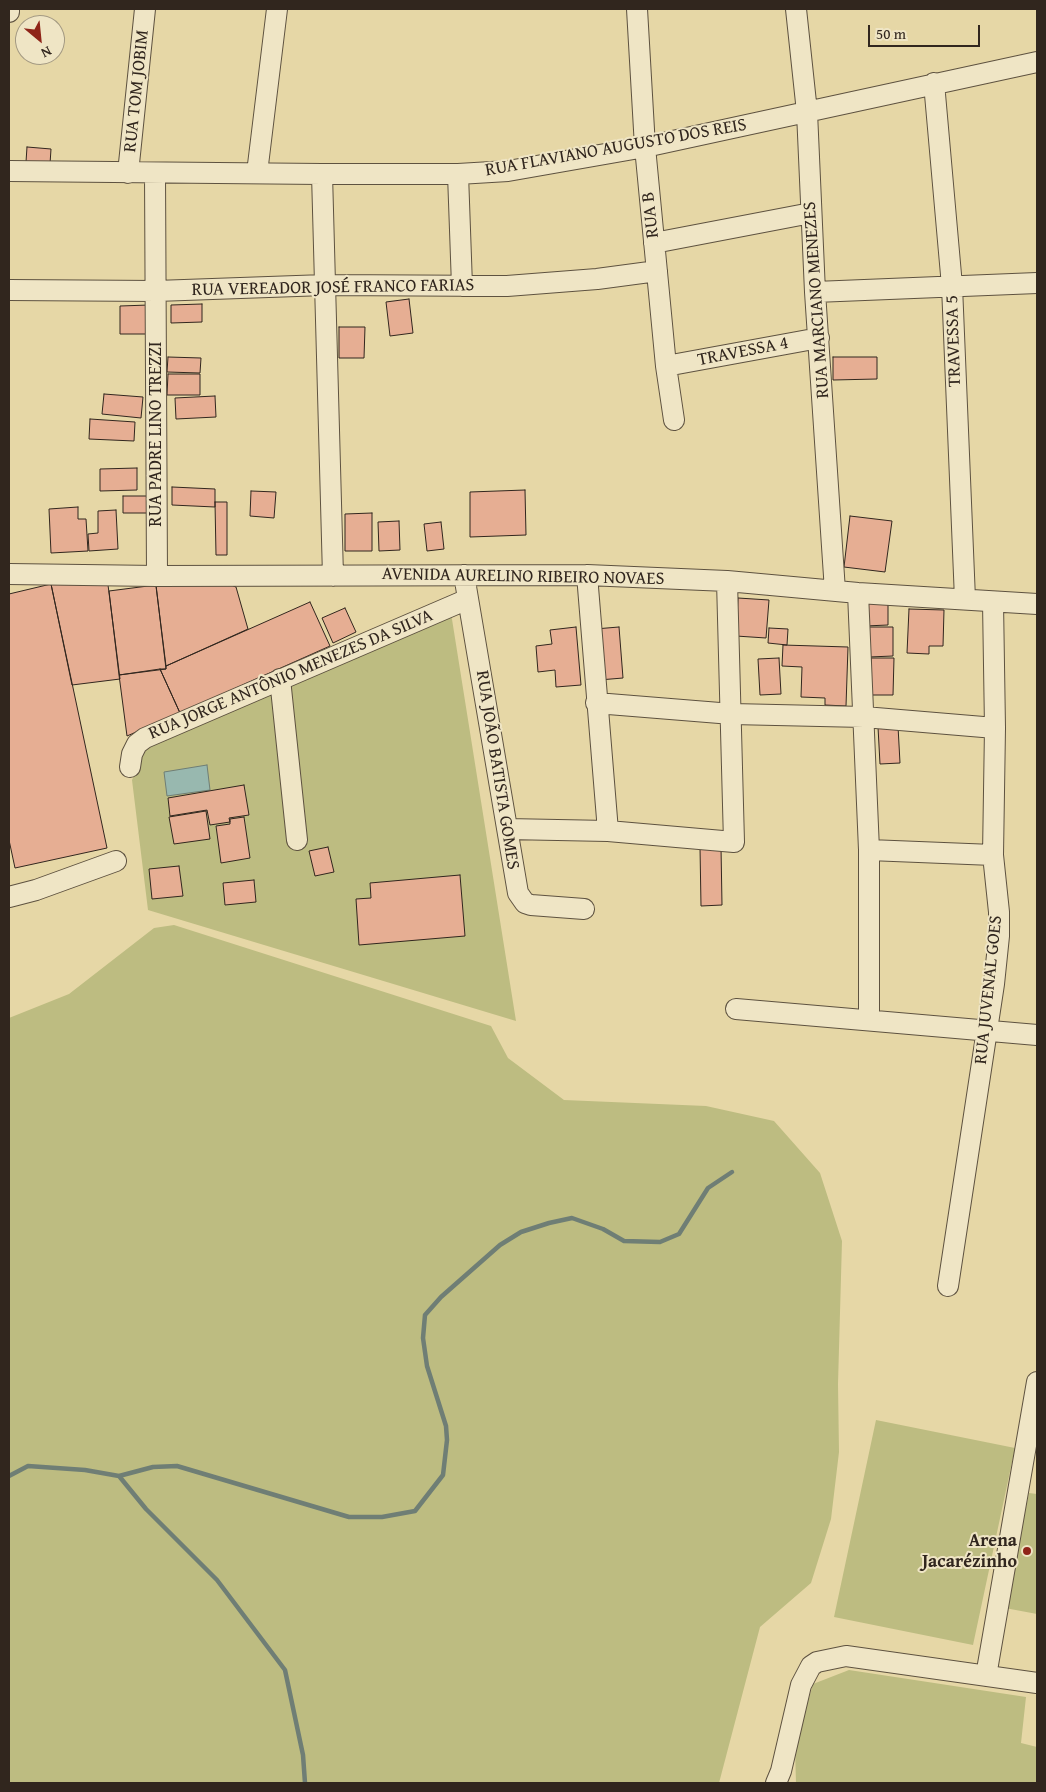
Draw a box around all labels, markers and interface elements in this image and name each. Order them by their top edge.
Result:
north arrow [15,15,65,65]
scale bar [871,15,984,47]
text: 50 m [876,23,906,44]
street label: RUA TOM JOBIM [120,29,154,153]
text: N [38,41,55,63]
street label: RUA FLAVIANO AUGUSTO DOS REIS [484,114,748,182]
street label: RUA B [638,191,664,239]
street label: RUA MARCIANO MENEZES [799,201,835,399]
street label: RUA VEREADOR JOSÉ FRANCO FARIAS [192,275,474,301]
street label: TRAVESSA 5 [942,295,966,387]
street label: TRAVESSA 4 [696,333,790,371]
street label: RUA PADRE LINO TREZZI [145,341,167,527]
street label: AVENIDA AURELINO RIBEIRO NOVAES [382,564,664,590]
street label: RUA JORGE ANTÔNIO MENEZES DA SILVA [146,605,436,745]
street label: RUA JOÃO BATISTA GOMES [471,669,523,871]
street label: RUA JUVENAL GOES [970,915,1008,1065]
place label: Arena Jacarézinho [922,1530,1017,1572]
marker: Arena Jacarézinho [1021,1545,1033,1557]

